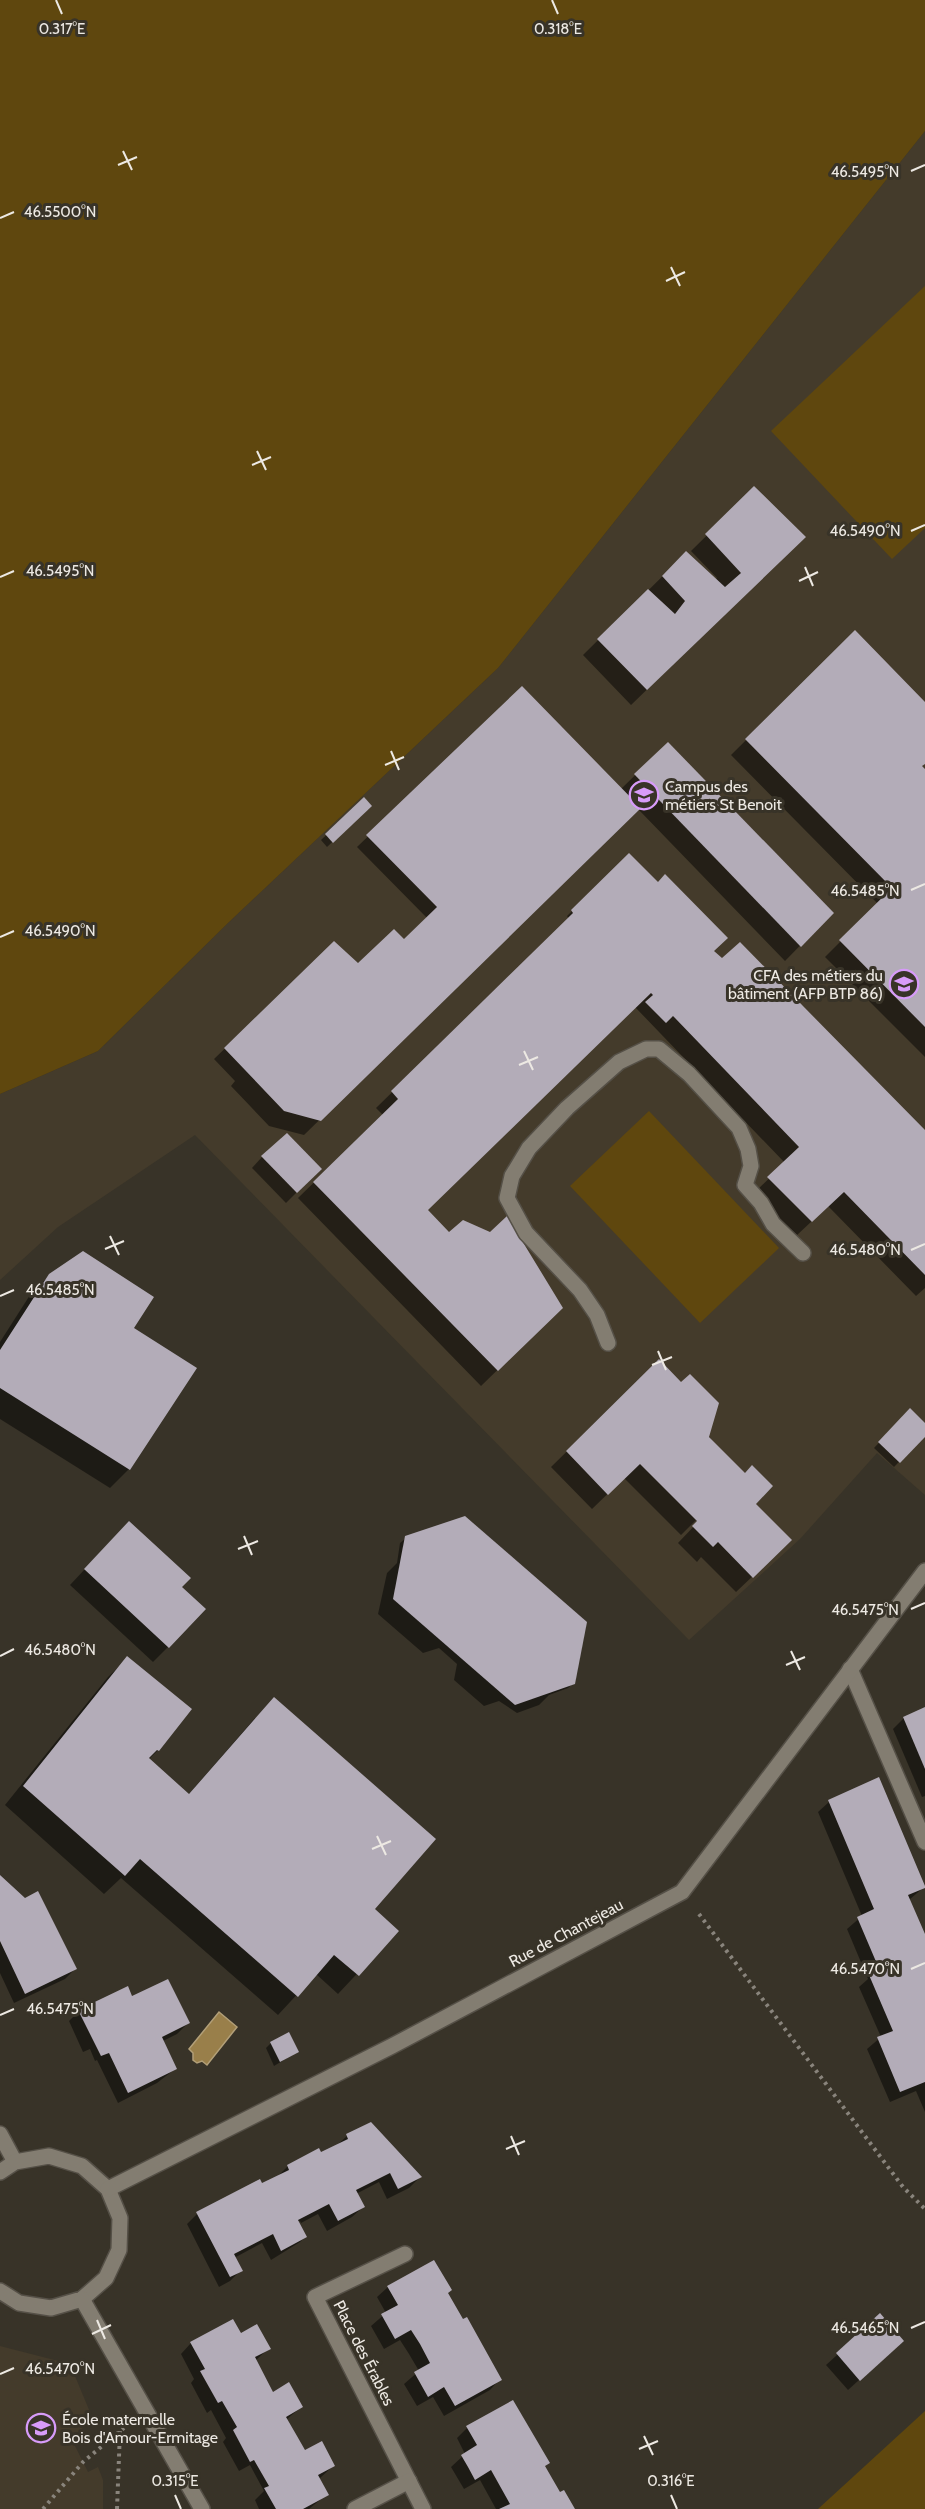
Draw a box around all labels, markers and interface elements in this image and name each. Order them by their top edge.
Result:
text: 0.317°E [39,20,85,38]
text: 0.318°E [534,20,582,38]
text: 46.5495°N [831,163,899,181]
text: 46.5500°N [24,203,96,221]
text: 46.5490°N [829,522,901,540]
text: 46.5495°N [26,562,94,580]
place label: Campus des métiers St Benoit [665,777,782,814]
school or university icon: Campus des métiers St Benoit [628,779,660,811]
text: 46.5485°N [830,882,900,900]
text: 46.5490°N [24,922,96,940]
place label: CFA des métiers du bâtiment (AFP BTP 86) [728,966,883,1003]
school or university icon: CFA des métiers du bâtiment (AFP BTP 86) [888,968,920,1000]
text: 46.5480°N [829,1241,901,1259]
text: 46.5485°N [25,1281,95,1299]
text: 46.5475°N [831,1601,899,1619]
text: 46.5480°N [24,1641,96,1659]
street label: Rue de Chantejeau [506,1895,626,1971]
text: 46.5470°N [830,1960,900,1978]
text: 46.5475°N [26,2000,94,2018]
street label: Place des Érables [329,2297,399,2409]
text: 46.5465°N [831,2319,899,2337]
text: 46.5470°N [25,2360,95,2378]
place label: École maternelle Bois d'Amour-Ermitage [62,2410,218,2447]
school or university icon: École maternelle Bois d'Amour-Ermitage [25,2412,57,2444]
text: 0.315°E [151,2472,199,2490]
text: 0.316°E [647,2472,695,2490]

